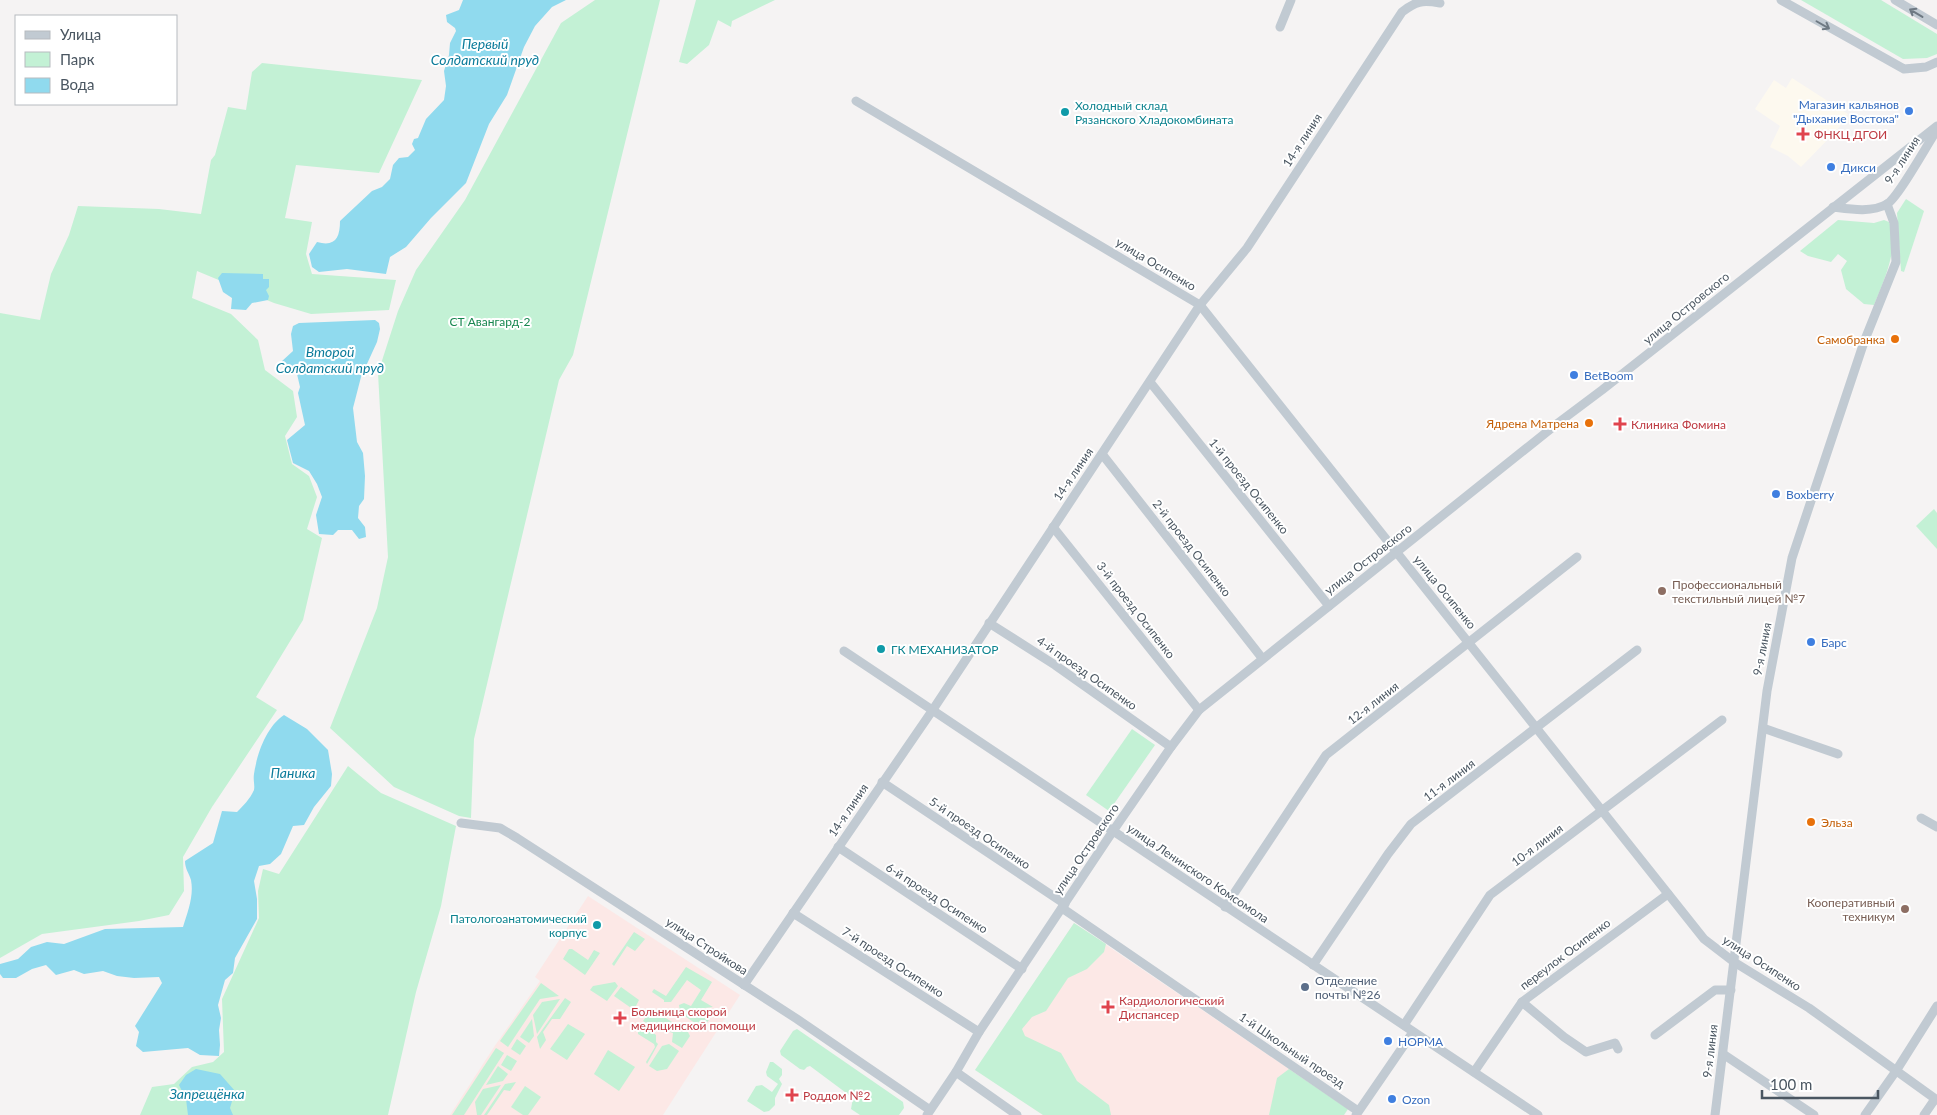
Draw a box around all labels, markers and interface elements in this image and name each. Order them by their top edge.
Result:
one-way arrow [1910,7,1924,17]
legend [15,15,178,105]
one-way arrow [1815,20,1829,30]
text: Улица [60,25,101,43]
water label: Первый Солдатский пруд [431,35,539,68]
text: Парк [60,50,95,68]
text: Вода [60,75,95,93]
place label: Магазин кальянов "Дыхание Востока" [1793,97,1899,126]
place label: Холодный склад Рязанского Хладокомбината [1075,98,1234,127]
marker: Магазин кальянов "Дыхание Востока" [1903,105,1915,117]
marker: Холодный склад Рязанского Хладокомбината [1059,106,1071,118]
street label: 14-я линия [1279,110,1325,170]
marker: ФНКЦ ДГОИ [1796,127,1810,141]
place label: ФНКЦ ДГОИ [1814,127,1887,142]
street label: 9-я линия [1881,133,1923,187]
place label: Дикси [1841,160,1876,175]
marker: Дикси [1825,161,1837,173]
street label: улица Осипенко [1113,234,1199,294]
street label: улица Островского [1640,268,1732,347]
park label: СТ Авангард-2 [450,314,531,329]
place label: Самобранка [1817,332,1885,347]
marker: Самобранка [1889,333,1901,345]
water label: Второй Солдатский пруд [276,343,384,376]
place label: BetBoom [1584,368,1634,383]
marker: BetBoom [1568,369,1580,381]
place label: Ядрена Матрена [1485,416,1579,431]
marker: Ядрена Матрена [1583,417,1595,429]
marker: Клиника Фомина [1613,417,1627,431]
place label: Клиника Фомина [1631,417,1726,432]
street label: 1-й проезд Осипенко [1206,435,1292,537]
street label: 14-я линия [1050,445,1096,503]
place label: Boxberry [1786,487,1835,502]
marker: Boxberry [1770,488,1782,500]
street label: 2-й проезд Осипенко [1150,497,1235,600]
street label: улица Островского [1321,520,1415,598]
street label: улица Осипенко [1411,552,1479,632]
street label: 3-й проезд Осипенко [1094,559,1179,662]
place label: Профессиональный текстильный лицей №7 [1672,577,1805,606]
marker: Профессиональный текстильный лицей №7 [1656,585,1668,597]
street label: 9-я линия [1749,621,1775,677]
street label: 4-й проезд Осипенко [1034,633,1140,713]
place label: Барс [1821,635,1847,650]
marker: Барс [1805,636,1817,648]
place label: ГК МЕХАНИЗАТОР [891,642,999,657]
marker: ГК МЕХАНИЗАТОР [875,643,887,655]
street label: 12-я линия [1344,678,1402,728]
street label: 11-я линия [1420,756,1478,804]
water label: Паника [271,764,315,781]
street label: 14-я линия [825,781,871,839]
street label: 5-й проезд Осипенко [927,794,1034,872]
street label: улица Островского [1050,800,1122,897]
place label: Эльза [1821,815,1853,830]
marker: Эльза [1805,816,1817,828]
street label: улица Ленинского Комсомола [1124,820,1272,926]
street label: 10-я линия [1508,821,1566,869]
street label: 6-й проезд Осипенко [883,859,991,937]
place label: Кооперативный техникум [1807,895,1895,924]
marker: Кооперативный техникум [1899,903,1911,915]
place label: Патологоанатомический корпус [450,911,587,940]
street label: улица Стройкова [663,914,751,978]
street label: переулок Осипенко [1517,915,1613,993]
marker: Патологоанатомический корпус [591,919,603,931]
street label: 7-й проезд Осипенко [839,923,947,1001]
street label: улица Осипенко [1720,932,1804,994]
place label: Отделение почты №26 [1315,973,1380,1002]
marker: Отделение почты №26 [1299,981,1311,993]
place label: Кардиологический Диспансер [1119,993,1224,1022]
marker: Кардиологический Диспансер [1101,1000,1115,1014]
place label: Больница скорой медицинской помощи [631,1004,756,1033]
street label: 1-й Школьный проезд [1236,1009,1348,1091]
marker: Больница скорой медицинской помощи [613,1011,627,1025]
street label: 9-я линия [1699,1023,1721,1079]
place label: НОРМА [1398,1034,1444,1049]
marker: НОРМА [1382,1035,1394,1047]
scale bar [1762,1068,1878,1100]
text: 100 m [1770,1075,1812,1093]
water label: Запрещёнка [168,1085,245,1102]
marker: Роддом №2 [785,1088,799,1102]
place label: Роддом №2 [803,1088,870,1103]
place label: Ozon [1402,1092,1430,1107]
marker: Ozon [1386,1093,1398,1105]

